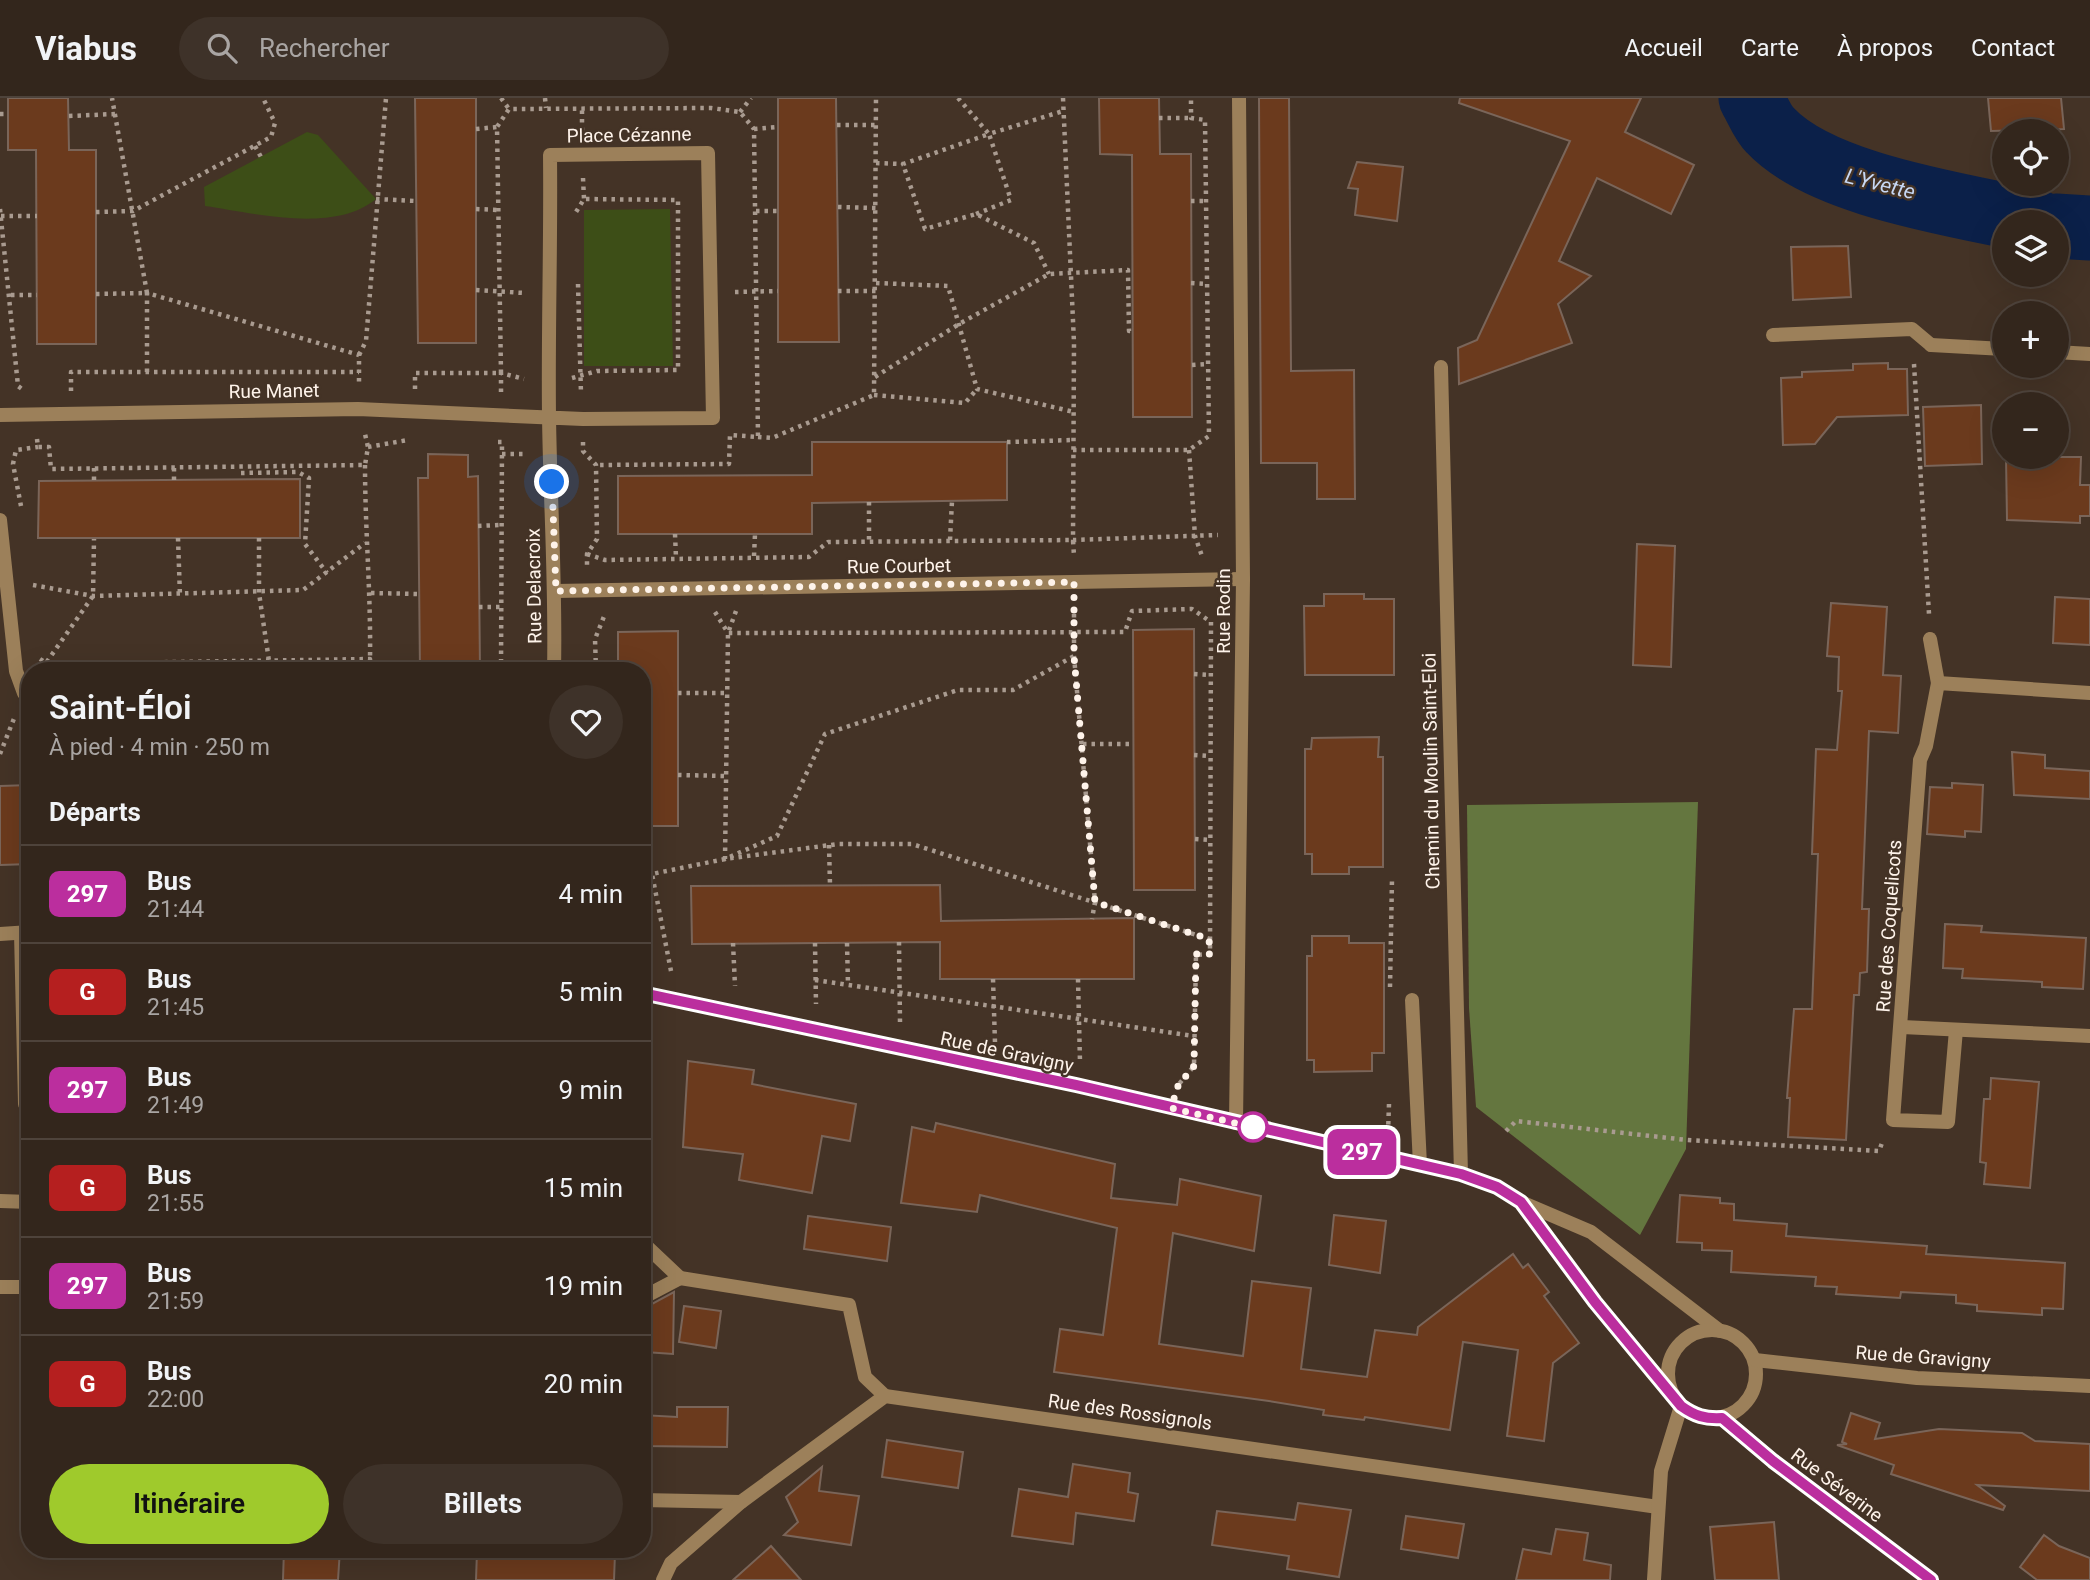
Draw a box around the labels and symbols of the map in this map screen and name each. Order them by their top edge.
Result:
street label: Place Cézanne [566,122,692,148]
water label: L'Yvette [1843,164,1918,204]
street label: Rue Manet [228,379,320,403]
your location [534,464,569,499]
street label: Rue Delacroix [521,527,547,644]
street label: Rue Courbet [847,554,951,578]
street label: Rue Rodin [1212,568,1235,654]
street label: Chemin du Moulin Saint-Eloi [1417,652,1445,890]
street label: Rue des Coquelicots [1871,839,1907,1013]
street label: Rue de Gravigny [938,1027,1076,1077]
unlabelled marker [1238,1112,1268,1142]
line badge: 297 [1322,1129,1402,1175]
street label: Rue de Gravigny [1855,1341,1991,1373]
street label: Rue des Rossignols [1046,1389,1214,1435]
street label: Rue Séverine [1787,1443,1887,1527]

